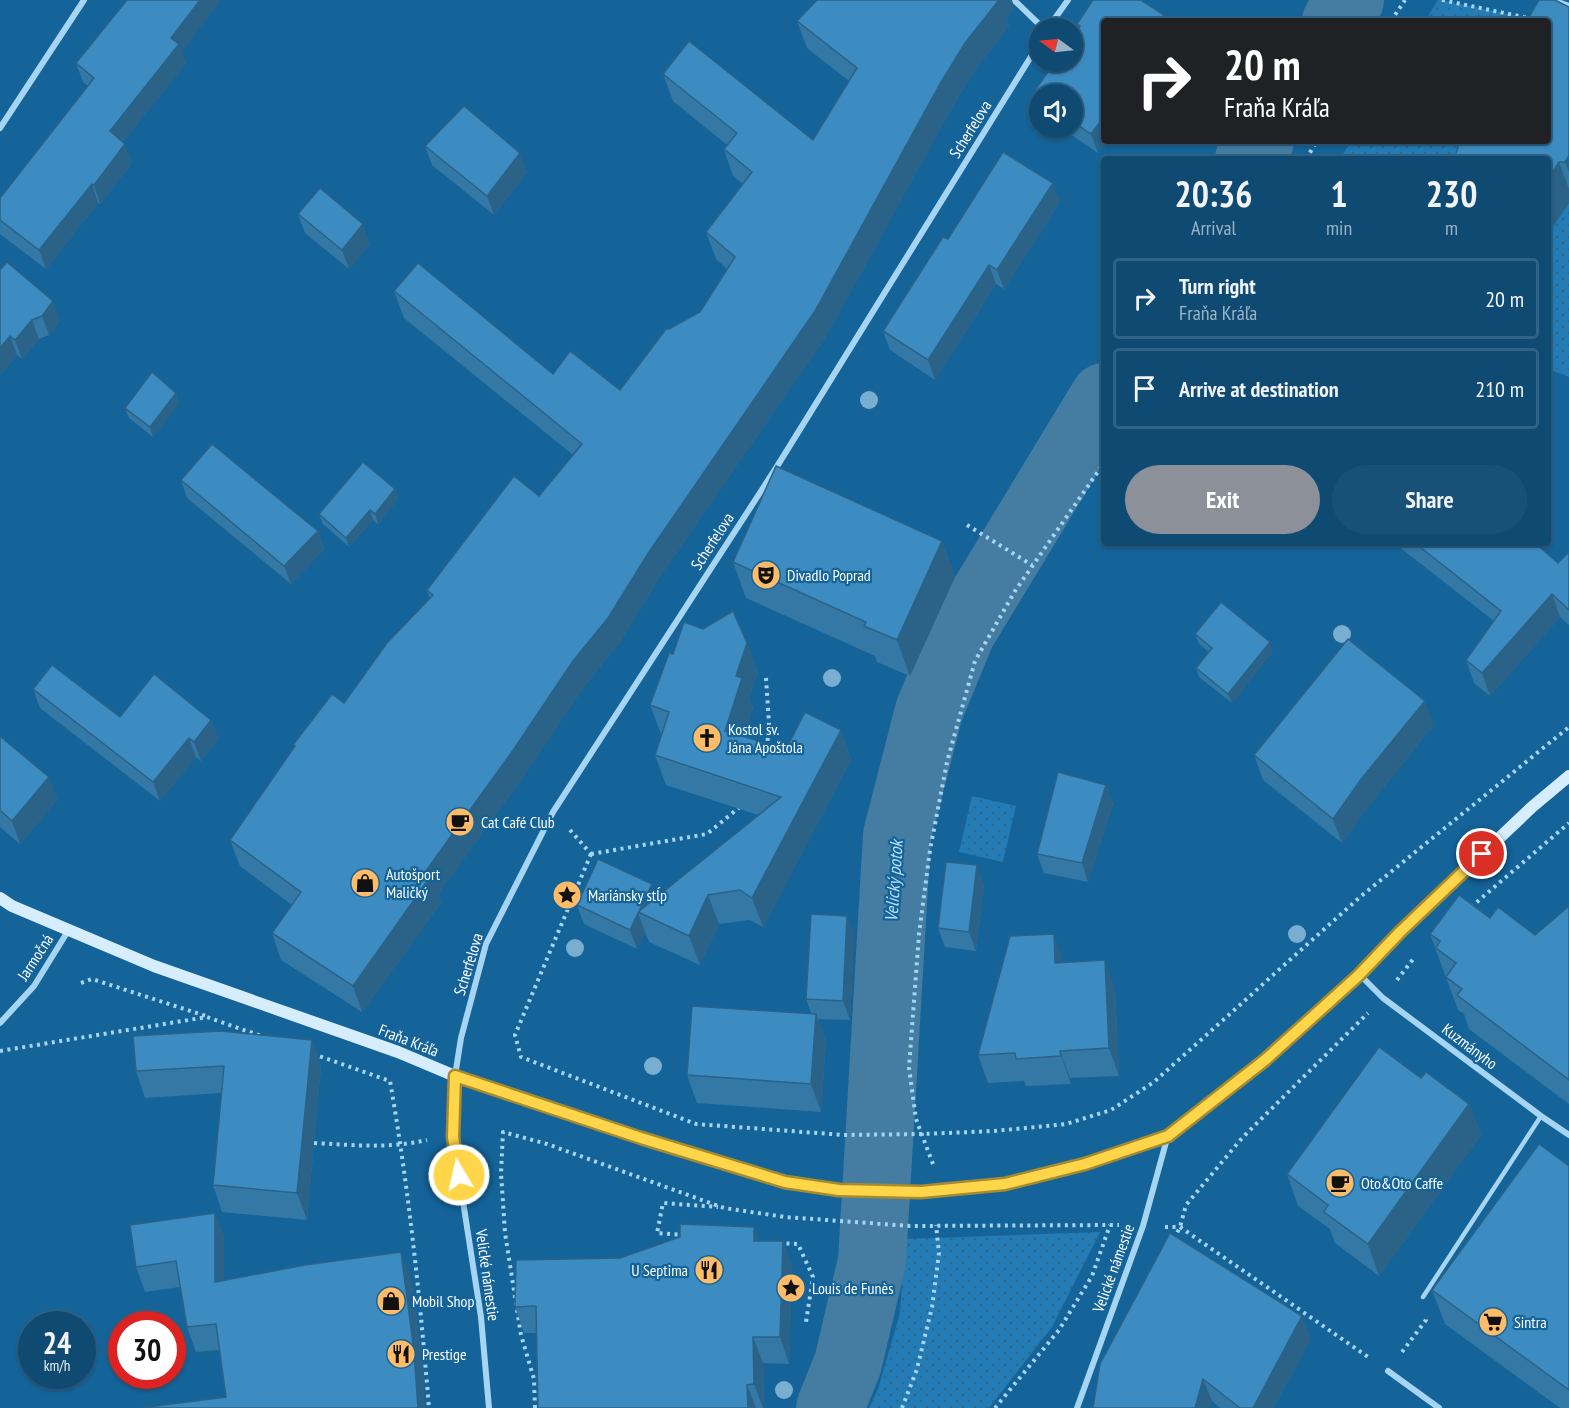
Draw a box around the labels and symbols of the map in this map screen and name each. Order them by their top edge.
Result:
north arrow [1029,18,1083,72]
street label: Scherfelova [944,96,996,162]
street label: Scherfelova [686,509,738,573]
theatre icon: Divadlo Poprad [750,559,782,591]
place label: Divadlo Poprad [787,565,871,585]
place label: Kostol sv. Jána Apoštola [727,719,803,757]
church icon: Kostol sv. Jána Apoštola [691,722,723,754]
cafe icon: Cat Café Club [444,806,476,838]
place label: Cat Café Club [481,812,555,832]
pin [1456,828,1507,879]
water label: Velický potok [879,837,908,922]
place label: Autošport Maličký [386,864,441,902]
shop icon: Autošport Maličký [349,867,381,899]
place icon: Mariánsky stĺp [551,879,583,911]
place label: Mariánsky stĺp [588,885,667,905]
street label: Jarmočná [12,930,57,985]
street label: Scherfelova [449,930,487,998]
street label: Fraňa Kráľa [376,1019,442,1061]
street label: Kuzmányho [1438,1019,1502,1073]
position arrow [427,1143,491,1207]
cafe icon: Oto&Oto Caffe [1324,1167,1356,1199]
place label: Oto&Oto Caffe [1361,1173,1443,1193]
street label: Velické námestie [1087,1221,1138,1316]
street label: Velické námestie [472,1227,504,1322]
restaurant icon: U Septima [693,1254,725,1286]
place label: U Septima [631,1260,688,1280]
place icon: Louis de Funès [775,1272,807,1304]
place label: Louis de Funès [812,1278,894,1298]
shop icon: Mobil Shop [375,1285,407,1317]
place label: Mobil Shop [412,1291,474,1311]
supermarket icon: Sintra [1477,1306,1509,1338]
speed limit sign: 30 [108,1311,186,1389]
place label: Sintra [1514,1312,1547,1332]
restaurant icon: Prestige [385,1338,417,1370]
place label: Prestige [422,1344,467,1364]

